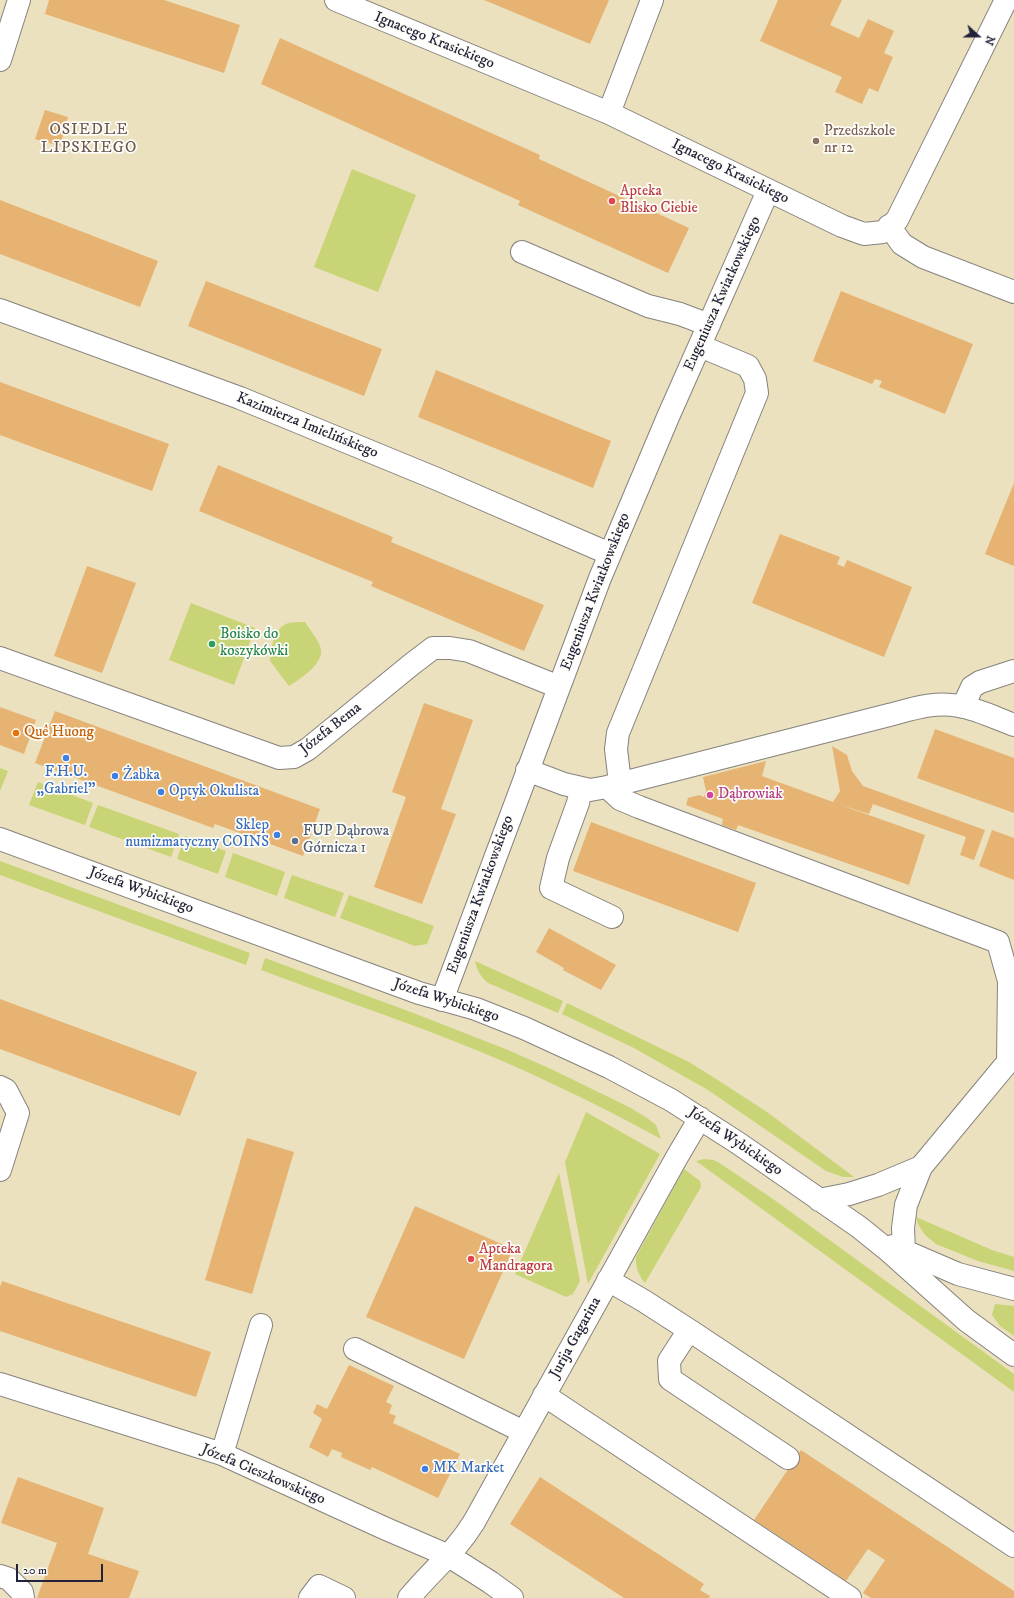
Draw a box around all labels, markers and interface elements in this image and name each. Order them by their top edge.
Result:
street label: Ignacego Krasickiego [371,9,497,73]
north arrow [958,16,998,56]
text: N [981,34,997,47]
district label: OSIEDLE LIPSKIEGO [41,121,137,159]
place label: Przedszkole nr 12 [824,123,895,158]
street label: Ignacego Krasickiego [668,136,792,208]
marker: Przedszkole nr 12 [811,136,821,146]
place label: Apteka Blisko Ciebie [620,183,698,218]
marker: Apteka Blisko Ciebie [607,196,617,206]
street label: Eugeniusza Kwiatkowskiego [681,214,765,374]
street label: Kazimierza Imielińskiego [234,389,380,463]
street label: Eugeniusza Kwiatkowskiego [558,511,634,673]
place label: Boisko do koszykówki [220,626,288,661]
marker: Boisko do koszykówki [207,639,217,649]
street label: Józefa Bema [297,699,365,759]
place label: Quê Huong [24,724,94,742]
marker: Quê Huong [11,728,21,738]
marker: F.H.U. „Gabriel” [61,753,71,763]
place label: F.H.U. „Gabriel” [36,764,96,799]
place label: Żabka [123,767,160,785]
marker: Żabka [110,771,120,781]
place label: Optyk Okulista [169,783,259,801]
place label: Dąbrowiak [718,786,783,804]
marker: Optyk Okulista [156,787,166,797]
marker: Dąbrowiak [705,790,715,800]
street label: Eugeniusza Kwiatkowskiego [444,813,518,977]
place label: Sklep numizmatyczny COINS [125,817,269,852]
place label: FUP Dąbrowa Górnicza 1 [303,823,389,858]
marker: Sklep numizmatyczny COINS [272,830,282,840]
marker: FUP Dąbrowa Górnicza 1 [290,836,300,846]
street label: Józefa Wybickiego [86,864,196,918]
street label: Józefa Wybickiego [391,975,501,1027]
street label: Józefa Wybickiego [684,1104,786,1180]
place label: Apteka Mandragora [479,1241,553,1276]
marker: Apteka Mandragora [466,1254,476,1264]
street label: Jurija Gagarina [546,1294,606,1382]
street label: Józefa Cieszkowskiego [198,1441,328,1509]
place label: MK Market [433,1460,504,1478]
marker: MK Market [420,1464,430,1474]
scale bar [18,1556,105,1582]
text: 20 m [23,1563,47,1578]

